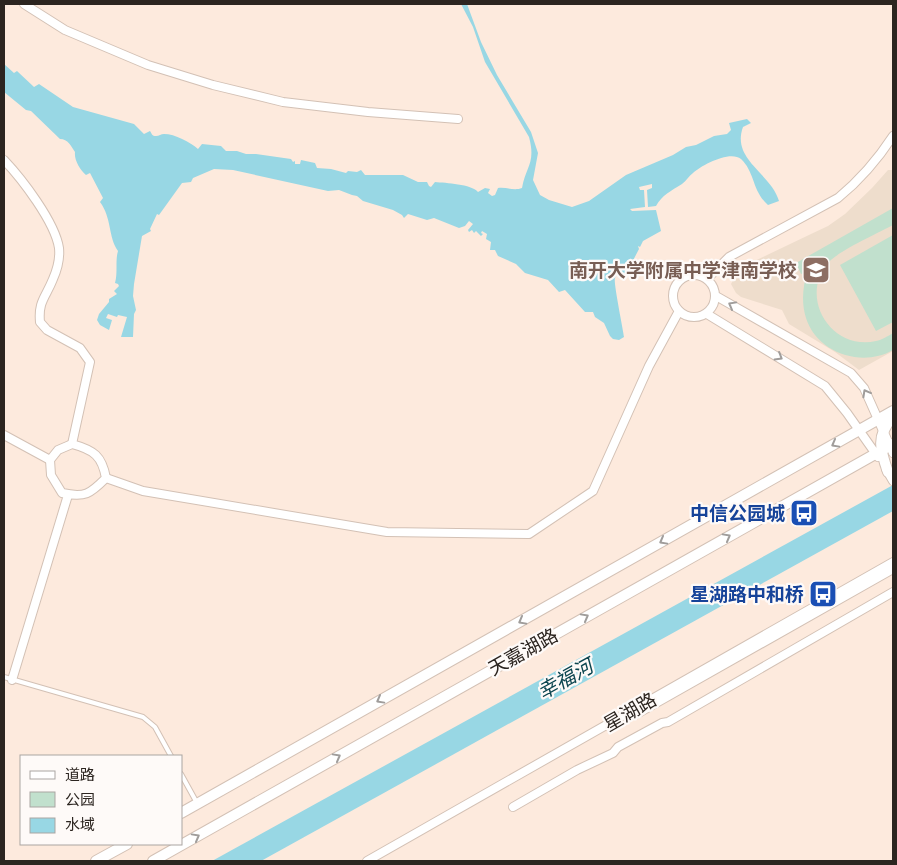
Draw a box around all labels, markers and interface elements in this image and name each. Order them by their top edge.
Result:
school or university icon: 南开大学附属中学津南学校 [801,255,831,285]
place label: 南开大学附属中学津南学校 [569,259,797,282]
one-way arrow [728,302,737,312]
one-way arrow [773,350,782,360]
one-way arrow [863,389,873,398]
one-way arrow [832,437,841,447]
bus stop icon: 中信公园城 [789,498,819,528]
place label: 中信公园城 [690,502,785,525]
one-way arrow [660,534,669,544]
one-way arrow [721,534,730,544]
bus stop icon: 星湖路中和桥 [808,579,838,609]
place label: 星湖路中和桥 [690,583,804,606]
one-way arrow [518,614,527,624]
one-way arrow [580,614,589,624]
street label: 天嘉湖路 [484,624,562,680]
water label: 幸福河 [533,652,601,704]
street label: 星湖路 [600,688,660,736]
one-way arrow [377,694,386,704]
one-way arrow [332,754,341,764]
legend [20,755,182,845]
text: 道路 [65,766,95,784]
text: 公园 [65,791,95,809]
text: 水域 [65,816,95,834]
one-way arrow [190,834,199,844]

